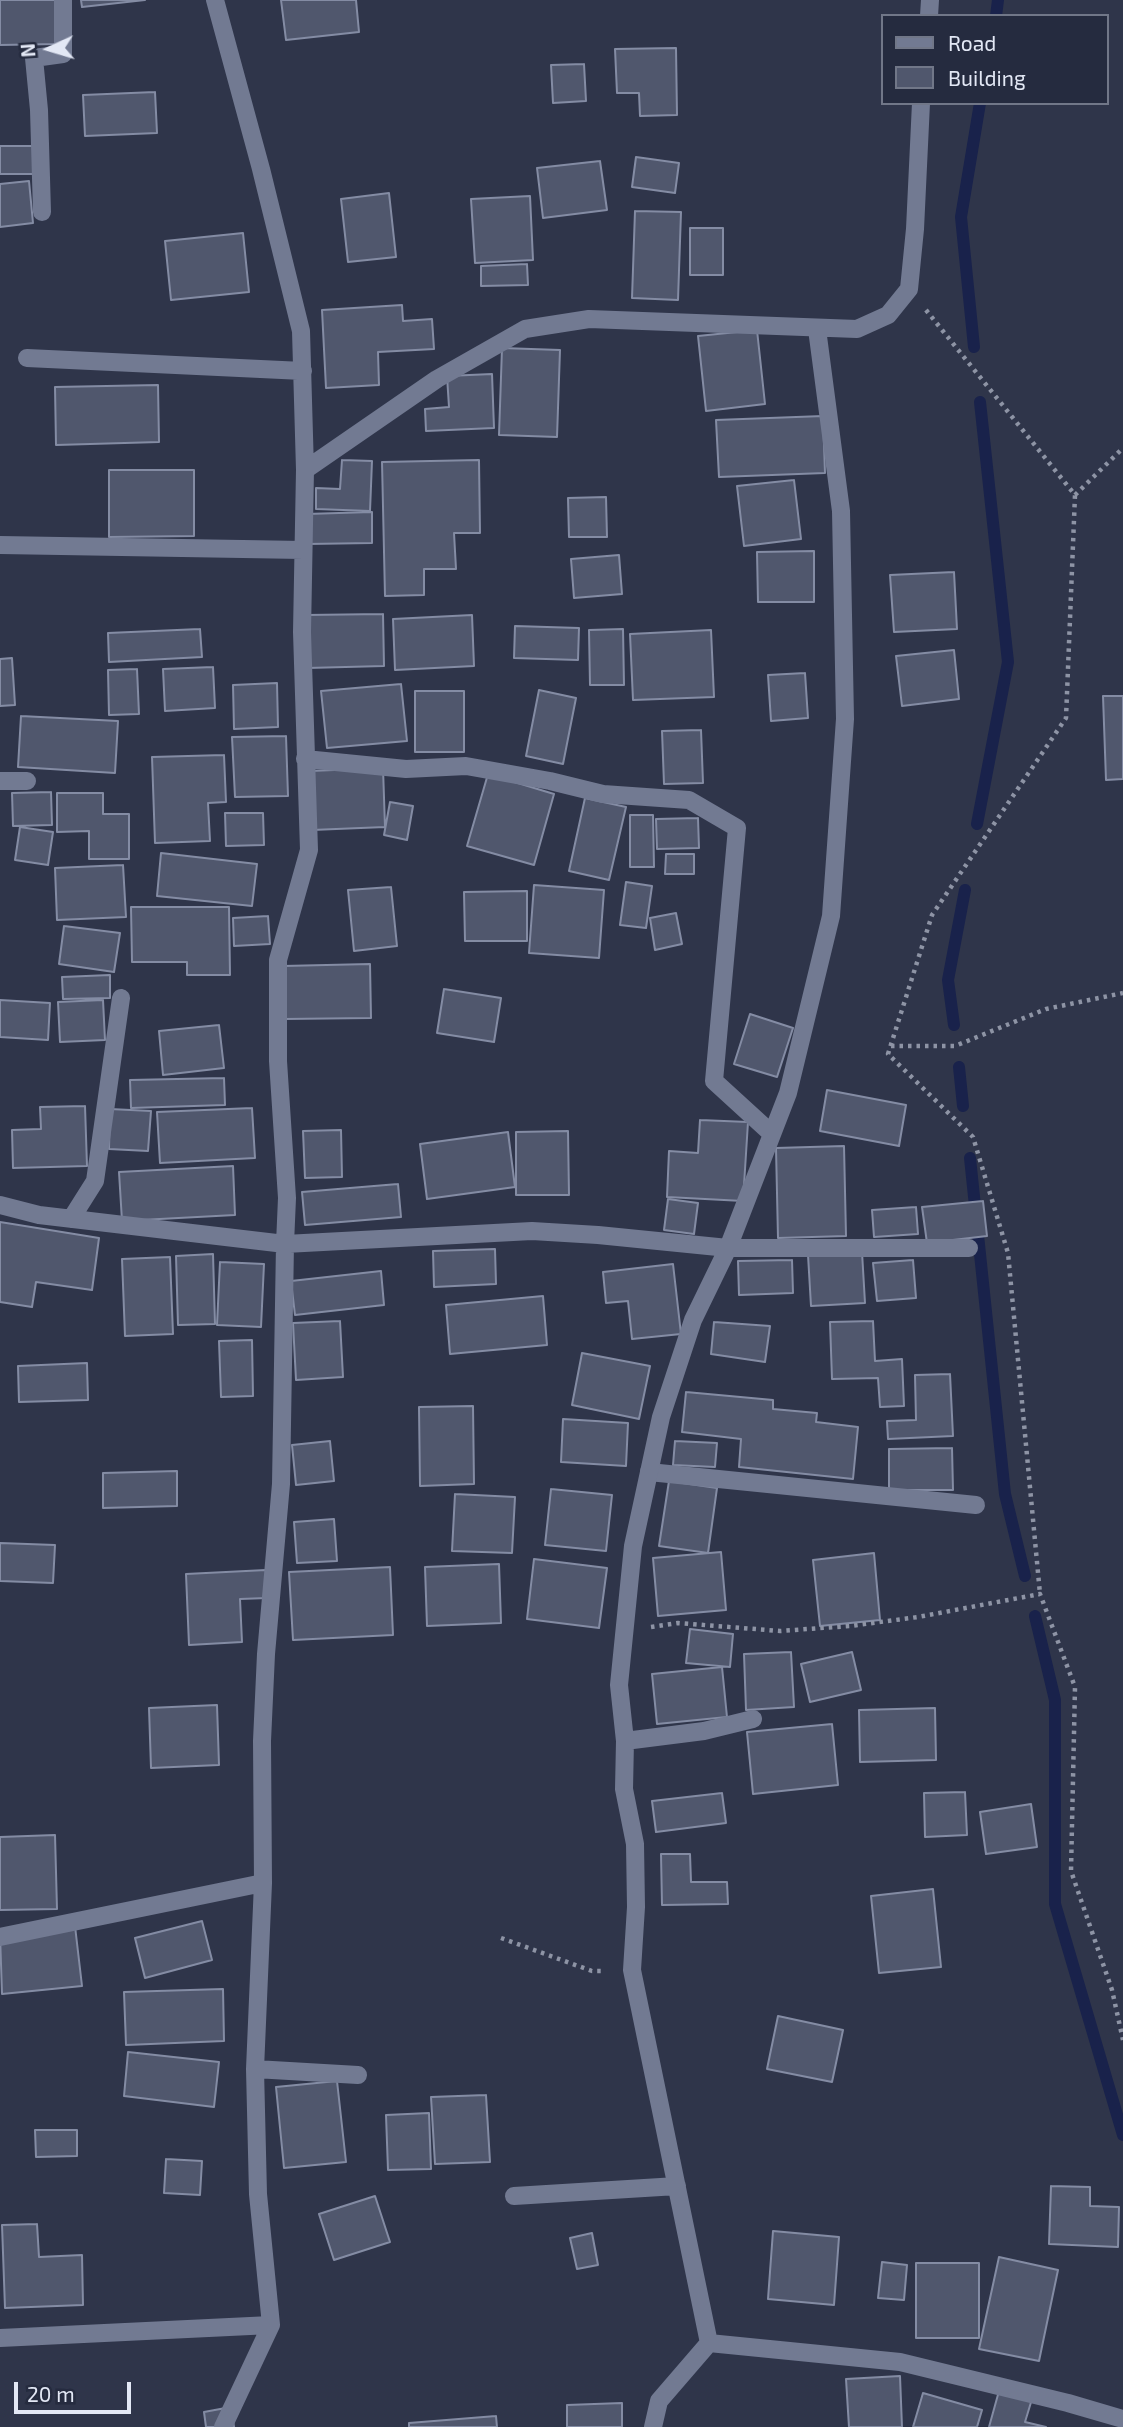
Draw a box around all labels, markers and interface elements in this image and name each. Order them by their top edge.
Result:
north arrow [14,14,84,84]
legend [881,14,1109,105]
text: Road [948,30,996,55]
text: N [16,43,40,58]
text: Building [948,65,1026,90]
scale bar [18,2368,135,2412]
text: 20 m [27,2381,75,2406]

